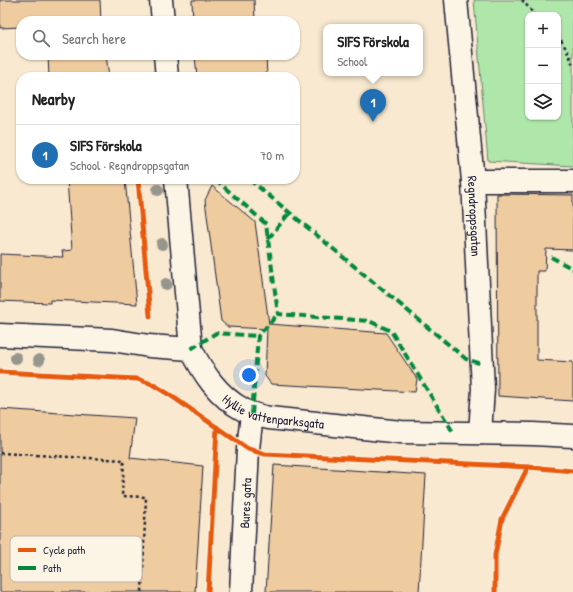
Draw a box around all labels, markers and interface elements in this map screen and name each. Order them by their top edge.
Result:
map controls [525,12,561,120]
button: + [525,12,561,48]
search box [16,16,300,60]
popup [323,24,423,76]
icon: search [30,27,52,49]
text: Search here [62,28,126,49]
text: SIFS Förskola [337,31,409,52]
button: − [525,48,561,84]
text: School [337,52,368,70]
button: layers [525,84,561,120]
text: Nearby [32,87,75,110]
pin: 1 [360,89,386,122]
text: SIFS Förskola [70,135,142,156]
text: 1 [43,146,47,164]
text: 70 m [260,146,284,164]
text: School · Regndroppsgatan [70,156,190,174]
street label: Regndroppsgatan [464,175,486,257]
your location [239,365,259,385]
street label: Hyllie vattenparksgata [219,390,325,433]
street label: Bures gata [235,477,256,529]
legend [10,536,142,582]
text: Cycle path [43,543,86,557]
text: Path [43,561,61,575]

